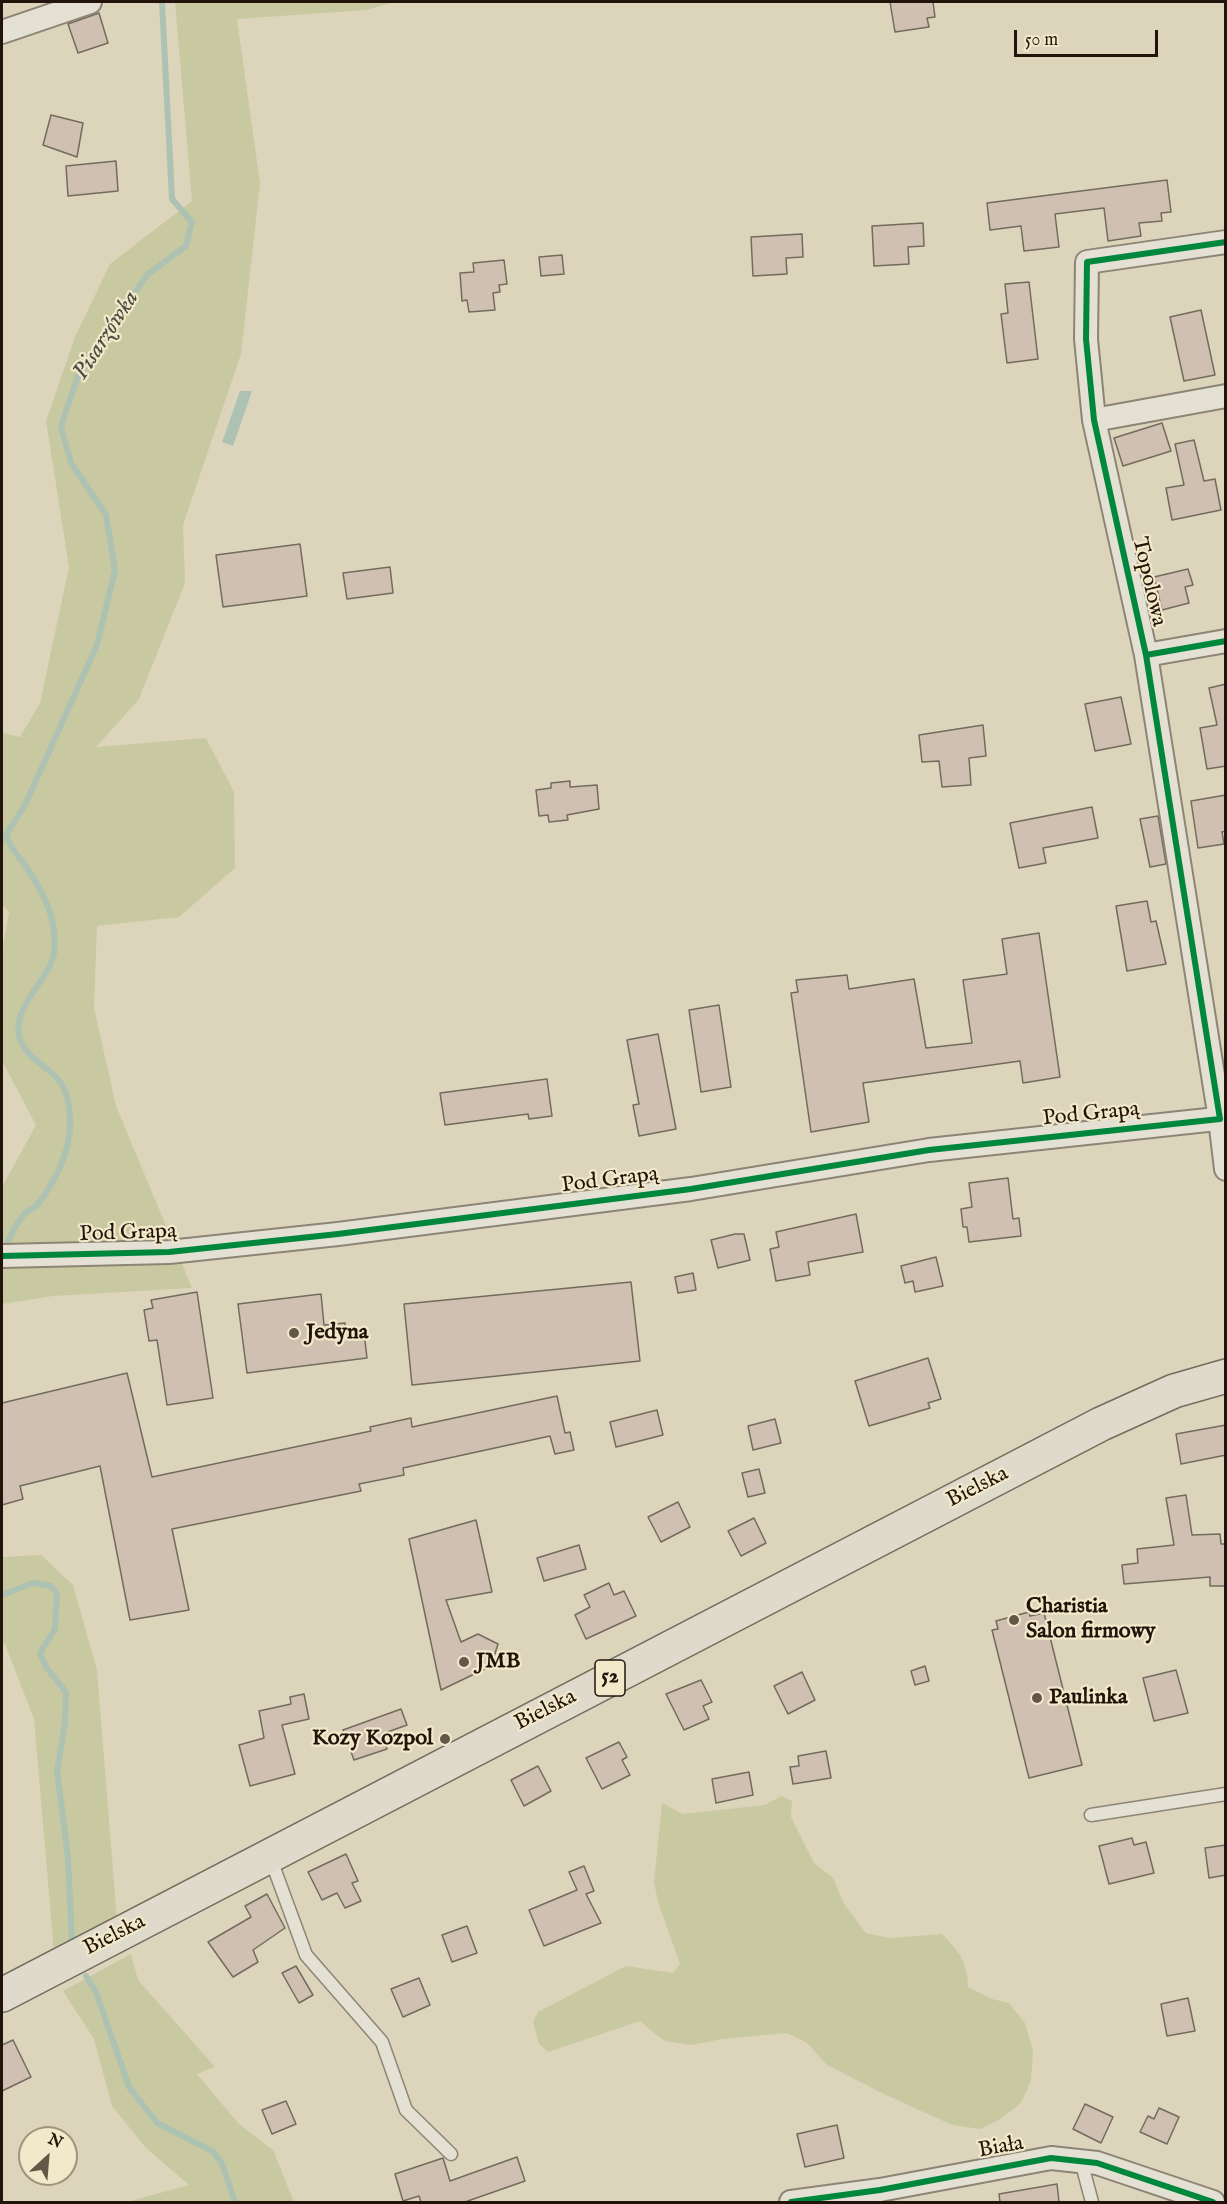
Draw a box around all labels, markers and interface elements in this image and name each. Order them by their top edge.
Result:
scale bar [1017,18,1161,56]
text: 50 m [1025,29,1058,52]
water label: Pisarzówka [68,286,146,386]
street label: Topolowa [1125,535,1171,629]
street label: Pod Grapą [1041,1097,1141,1133]
street label: Pod Grapą [560,1162,660,1200]
street label: Pod Grapą [79,1219,177,1249]
place label: Jedyna [306,1320,368,1346]
marker: Jedyna [287,1326,301,1340]
street label: Bielska [943,1461,1013,1515]
place label: Charistia Salon firmowy [1026,1594,1156,1646]
marker: Charistia Salon firmowy [1007,1613,1021,1627]
place label: JMB [476,1649,520,1675]
marker: JMB [457,1655,471,1669]
road number: 52 [595,1660,625,1696]
street label: Bielska [511,1684,581,1738]
place label: Paulinka [1049,1685,1127,1711]
marker: Paulinka [1030,1691,1044,1705]
place label: Kozy Kozpol [312,1726,433,1752]
marker: Kozy Kozpol [438,1732,452,1746]
street label: Bielska [80,1909,150,1963]
north arrow [18,2126,78,2186]
text: N [44,2130,66,2154]
street label: Biała [976,2131,1026,2165]

